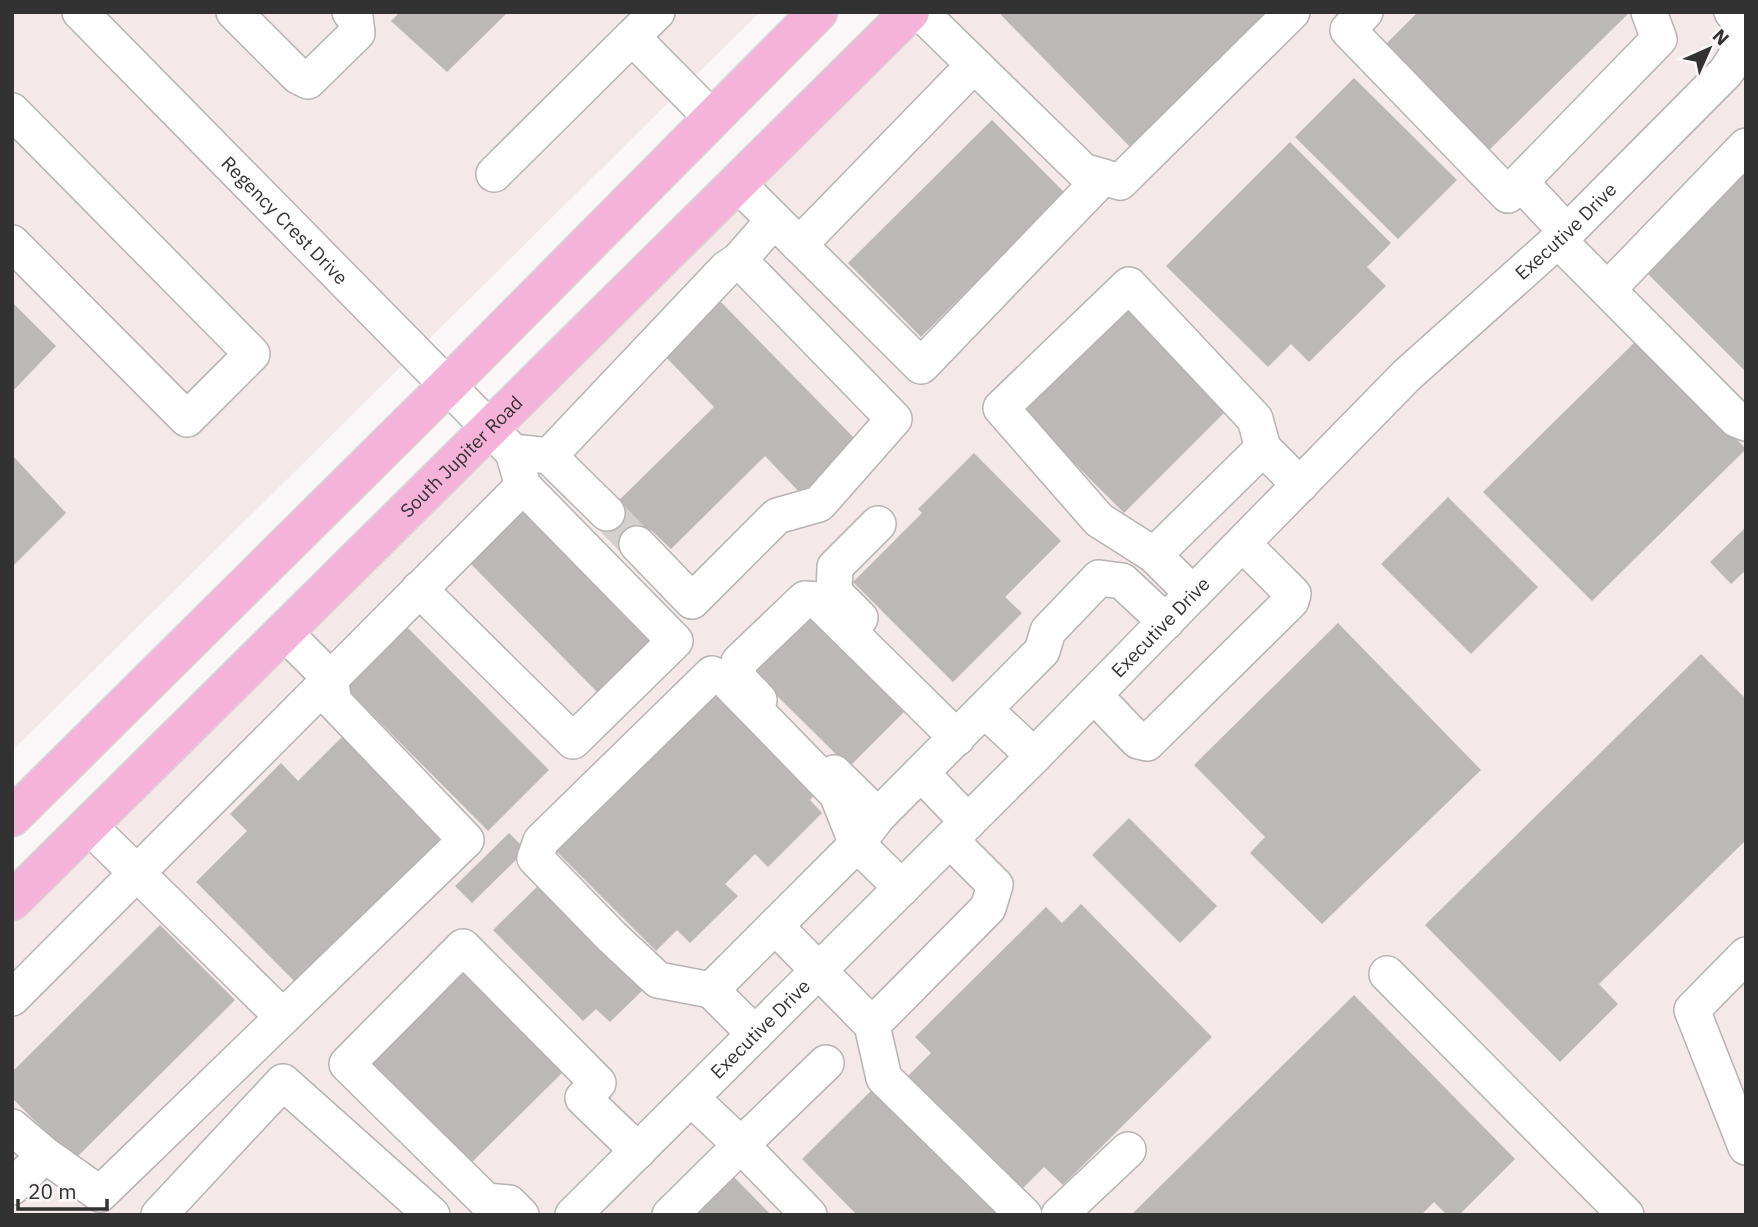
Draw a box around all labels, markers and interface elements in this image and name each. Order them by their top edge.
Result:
north arrow [1674,14,1744,84]
text: N [1708,24,1734,50]
street label: Regency Crest Drive [216,151,353,289]
street label: Executive Drive [1510,177,1621,285]
street label: South Jupiter Road [395,391,527,522]
street label: Executive Drive [1106,572,1215,682]
street label: Executive Drive [705,974,815,1083]
scale bar [18,1168,107,1212]
text: 20 m [28,1177,77,1205]

